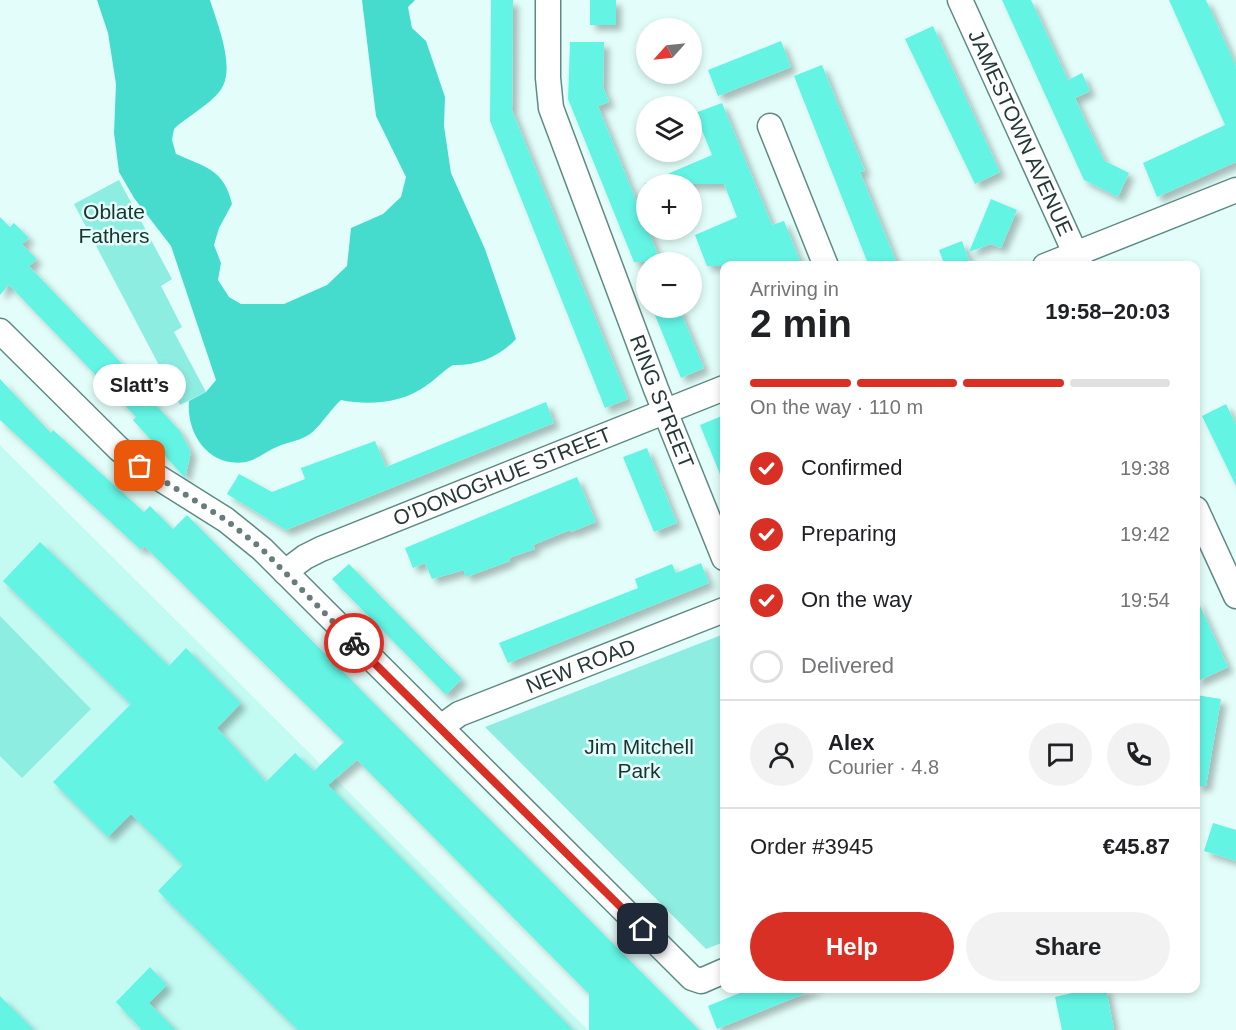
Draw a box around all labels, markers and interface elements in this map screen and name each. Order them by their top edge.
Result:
north arrow [636,18,702,84]
map controls [636,18,702,318]
street label: JAMESTOWN AVENUE [964,26,1078,239]
button: layers [636,96,702,162]
button: + [636,174,702,240]
park label: Oblate Fathers [78,200,150,247]
button: − [636,252,702,318]
text: Arriving in [750,278,839,300]
text: 19:58–20:03 [1045,299,1170,324]
text: 2 min [750,302,852,345]
street label: RING STREET [626,332,699,472]
callout: Slatt’s [94,364,186,406]
text: Slatt’s [110,374,169,396]
text: On the way · 110 m [750,396,923,418]
street label: O'DONOGHUE STREET [390,422,615,530]
pin [114,440,165,491]
icon: bag [123,449,156,482]
icon: check [750,452,783,485]
text: Confirmed [801,455,902,480]
text: 19:38 [1120,457,1170,479]
icon: check [750,518,783,551]
text: Preparing [801,521,896,546]
text: 19:42 [1120,523,1170,545]
icon: check [750,584,783,617]
text: On the way [801,587,912,612]
text: 19:54 [1120,589,1170,611]
courier [324,613,384,673]
icon: bike [338,627,371,660]
street label: NEW ROAD [523,634,639,698]
text: Delivered [801,653,894,678]
button: person [750,723,813,786]
button: chat [1029,723,1092,786]
button: phone [1107,723,1170,786]
text: Alex [828,730,874,755]
park label: Jim Mitchell Park [584,735,694,782]
text: Courier · 4.8 [828,756,939,778]
text: Order #3945 [750,834,874,859]
text: €45.87 [1103,834,1170,859]
pin [617,903,668,954]
icon: home [626,912,659,945]
button: Help [750,912,954,981]
button: Share [966,912,1170,981]

